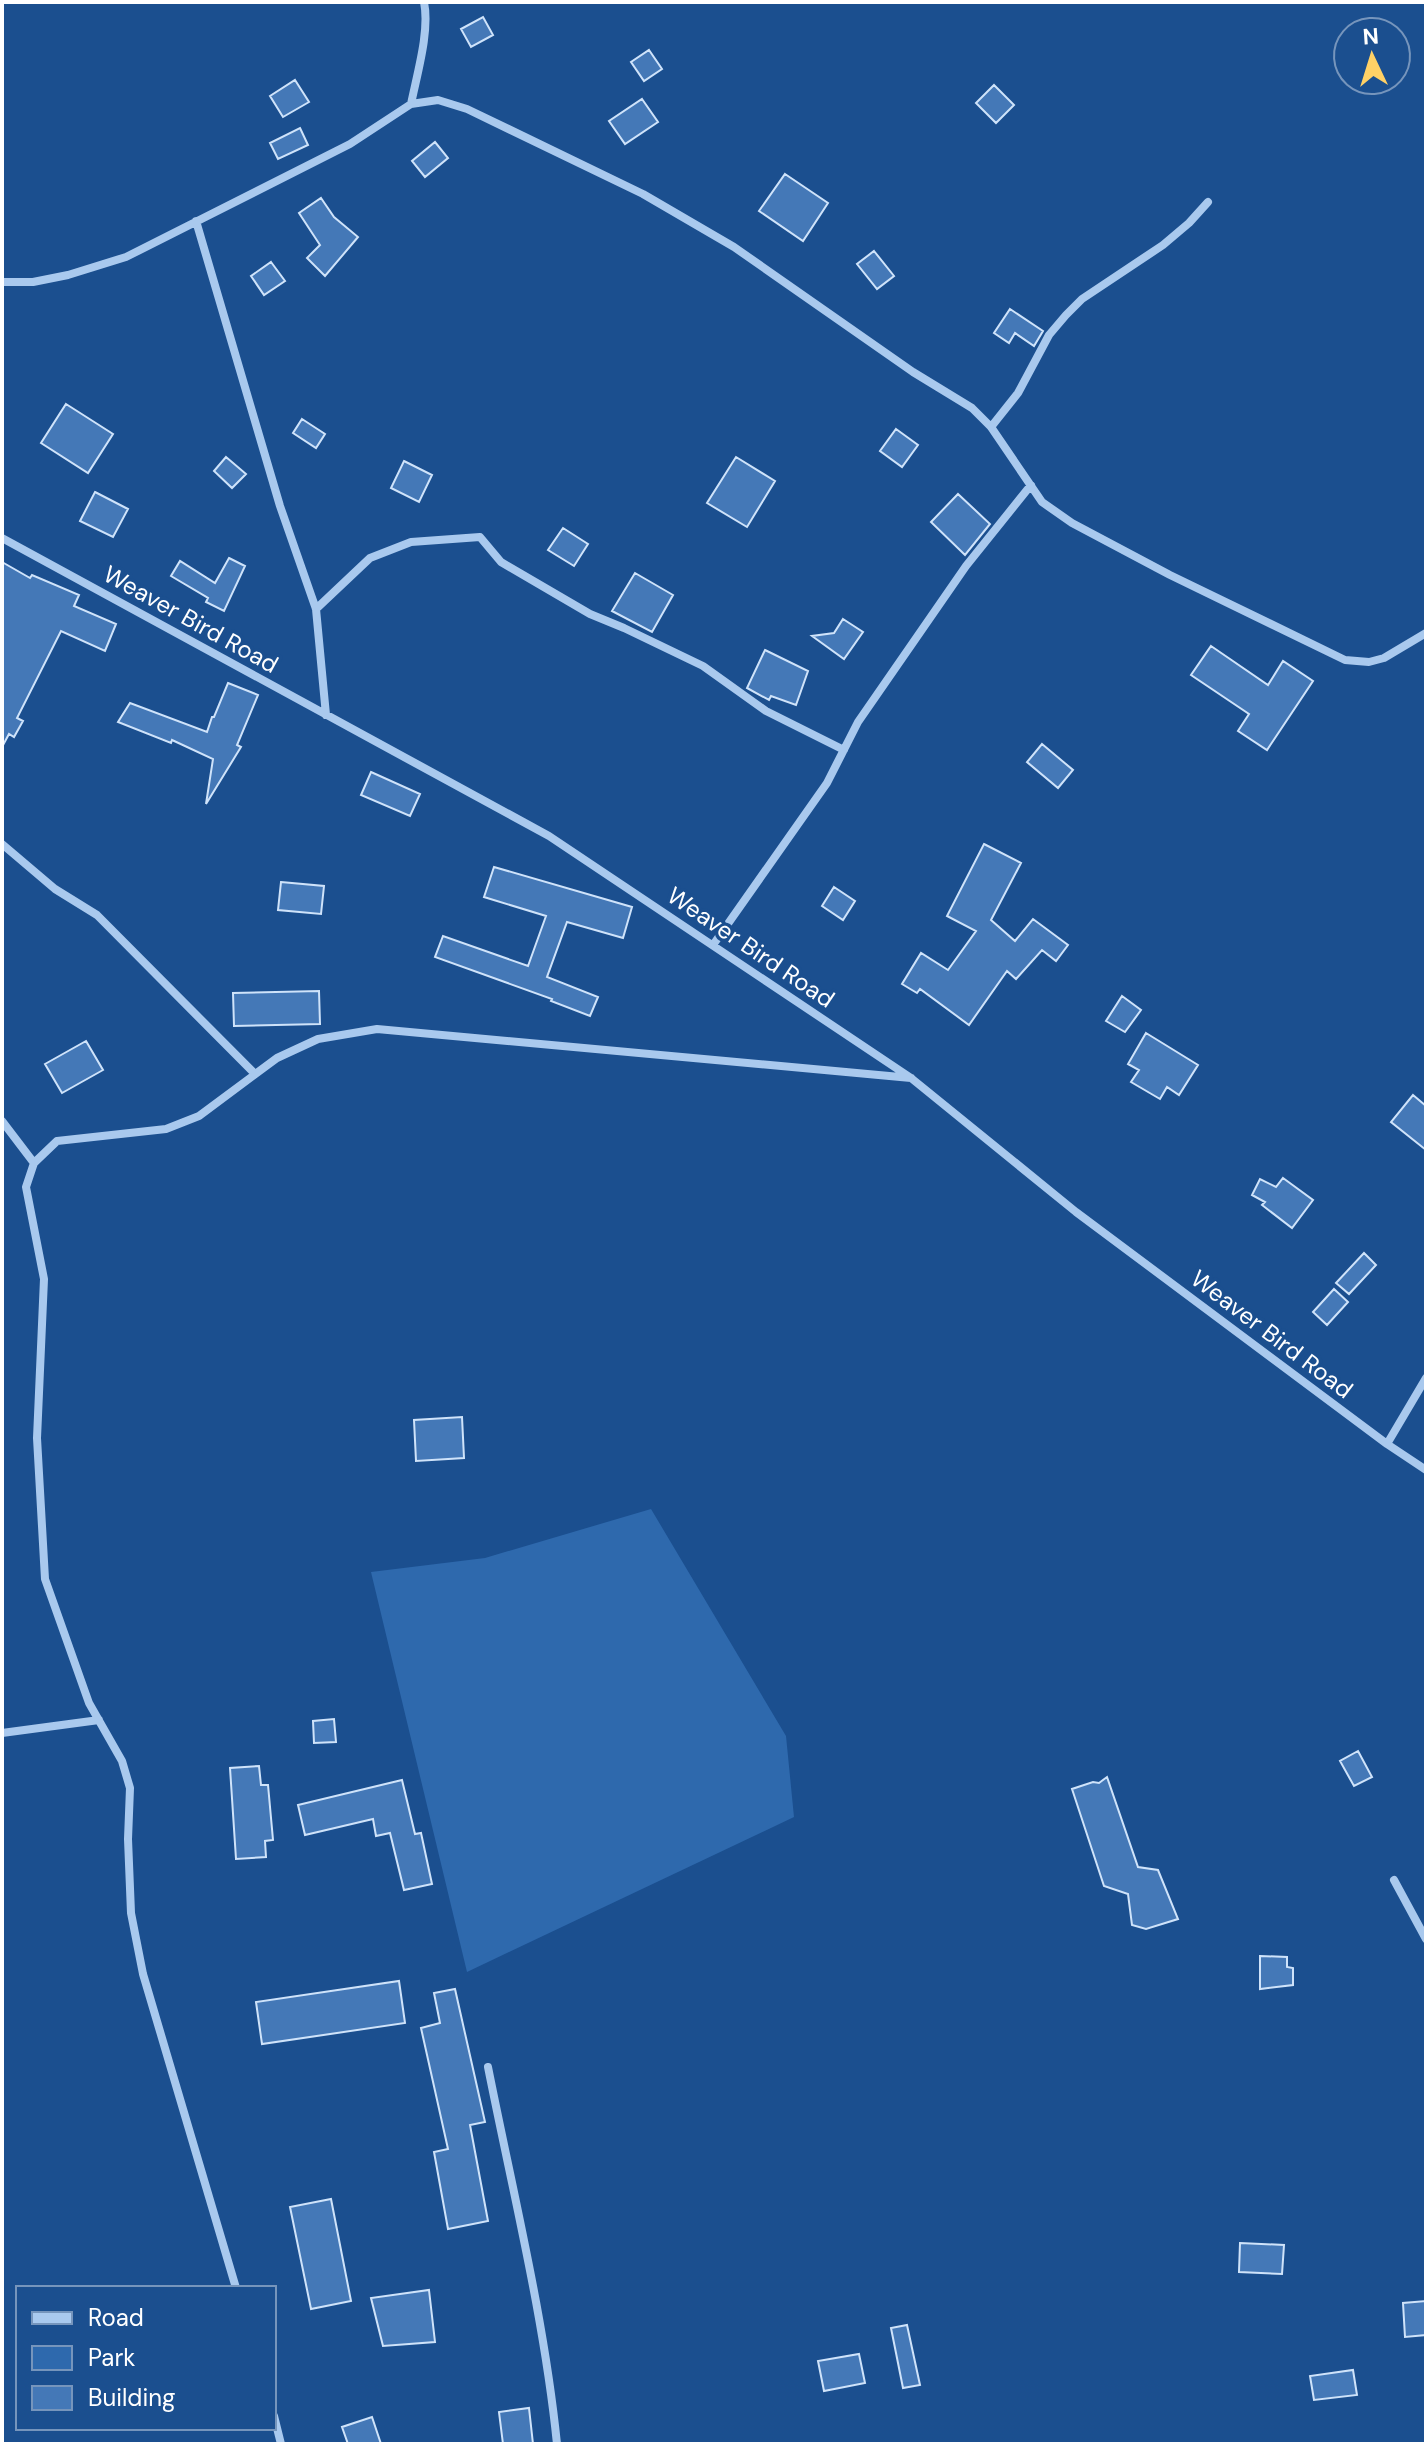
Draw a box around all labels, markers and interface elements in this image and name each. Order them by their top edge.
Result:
north arrow [1332,16,1412,96]
text: N [1362,22,1380,52]
street label: Weaver Bird Road [98,558,284,680]
street label: Weaver Bird Road [661,880,841,1014]
street label: Weaver Bird Road [1185,1263,1359,1405]
legend [16,2286,276,2430]
text: Road [88,2302,144,2333]
text: Park [88,2342,135,2373]
text: Building [88,2382,175,2413]

